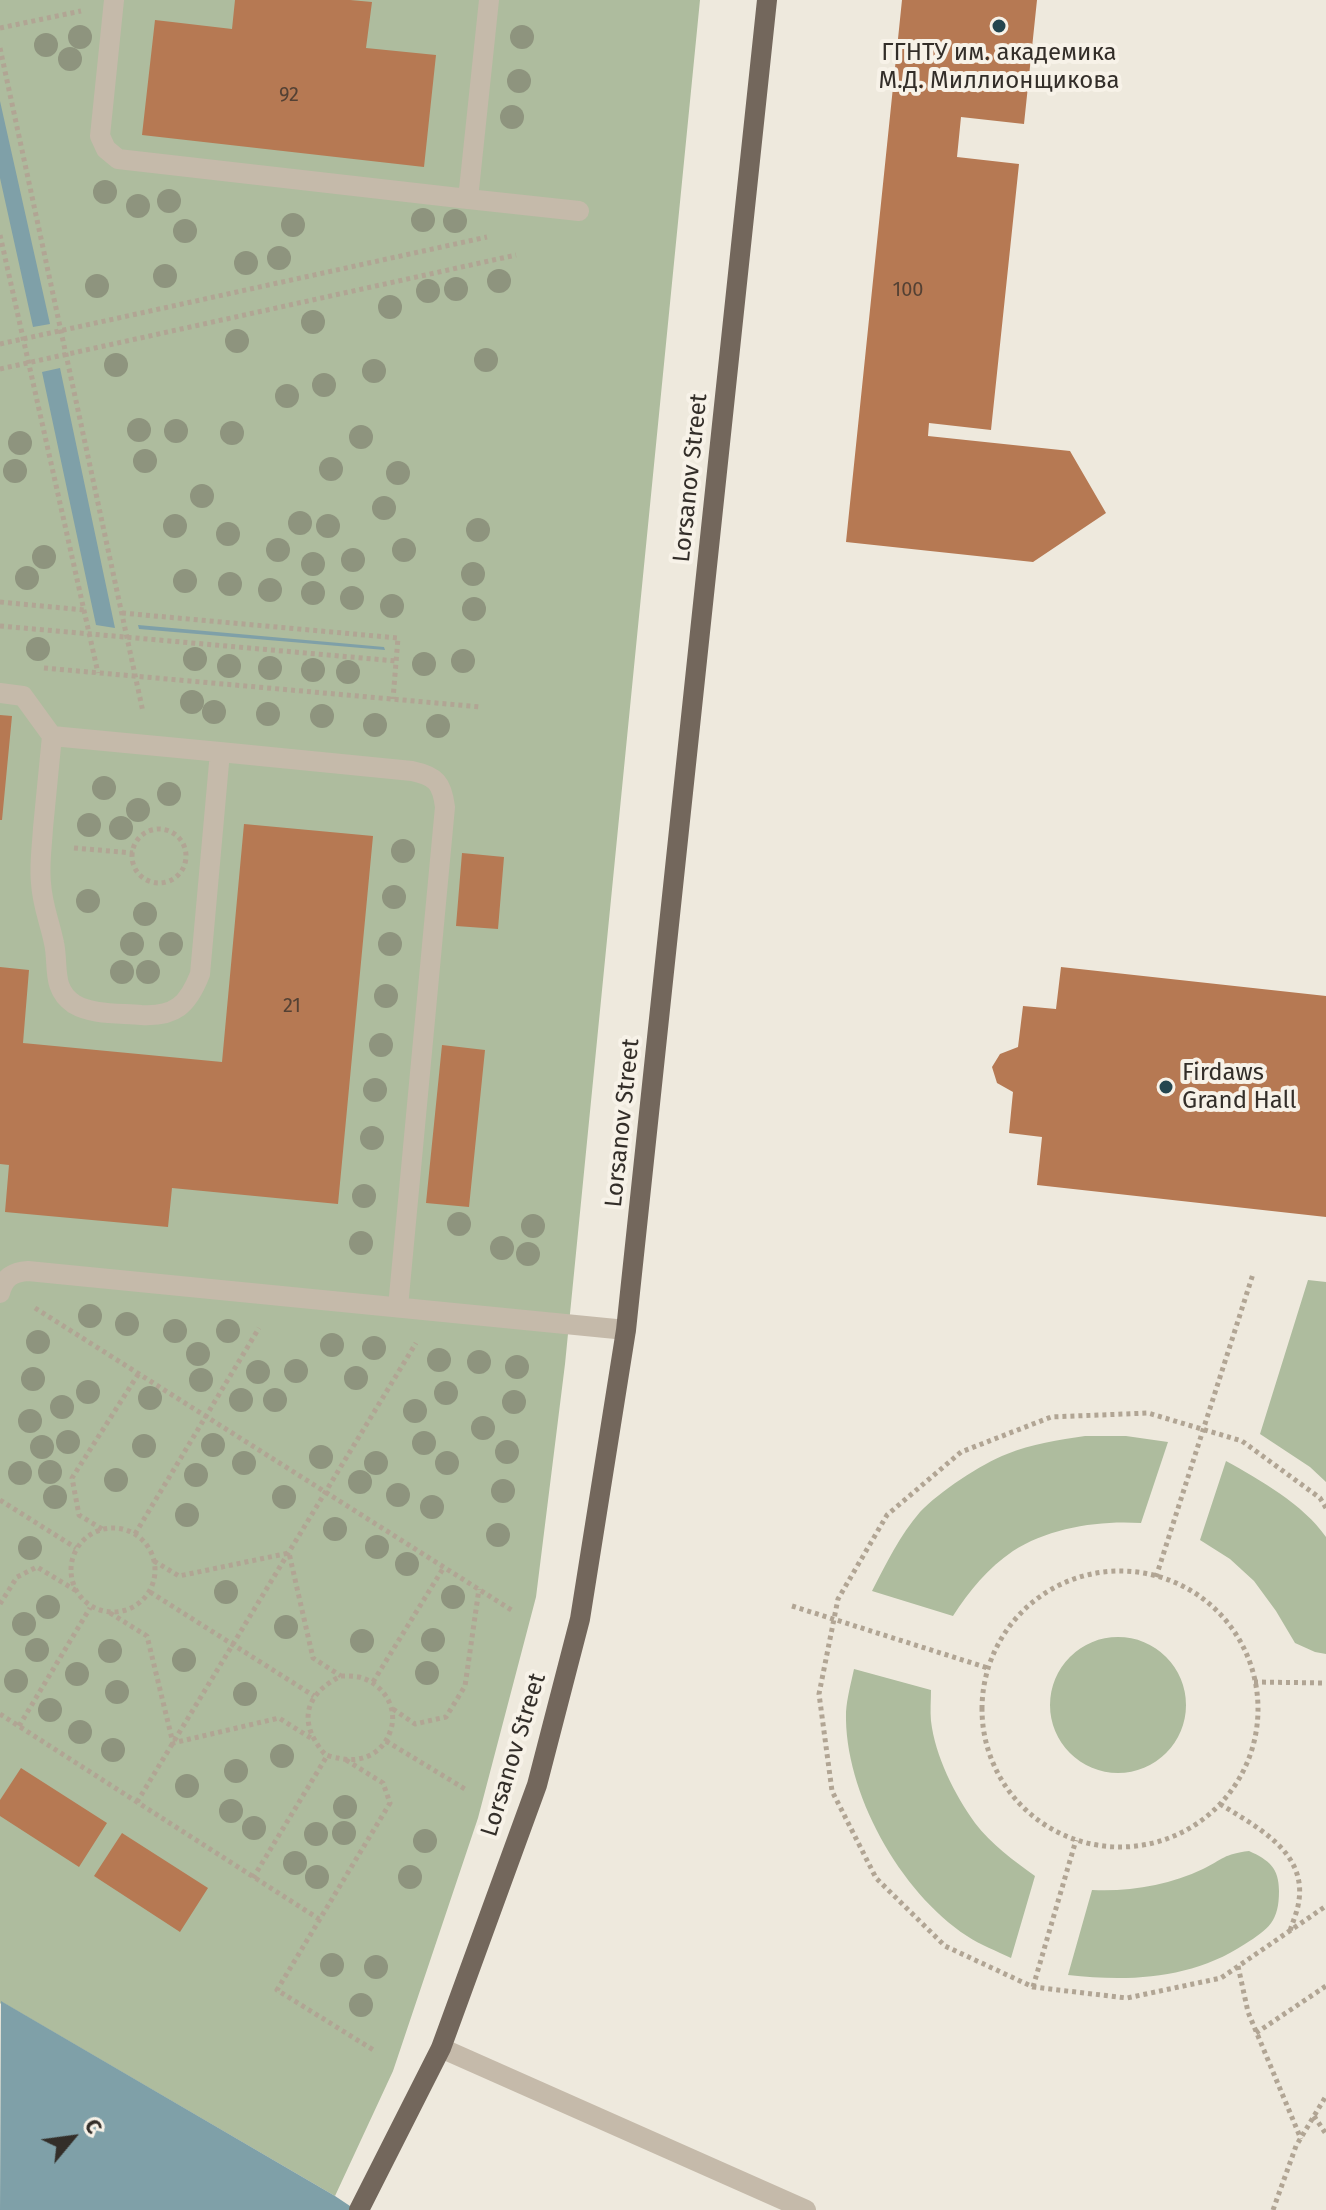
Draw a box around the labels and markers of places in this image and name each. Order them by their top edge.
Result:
marker: ГГНТУ им. академика М.Д. Миллионщикова [990,17,1008,35]
place label: ГГНТУ им. академика М.Д. Миллионщикова [878,39,1120,95]
place label: Firdaws Grand Hall [1182,1059,1297,1115]
marker: Firdaws Grand Hall [1157,1078,1175,1096]

